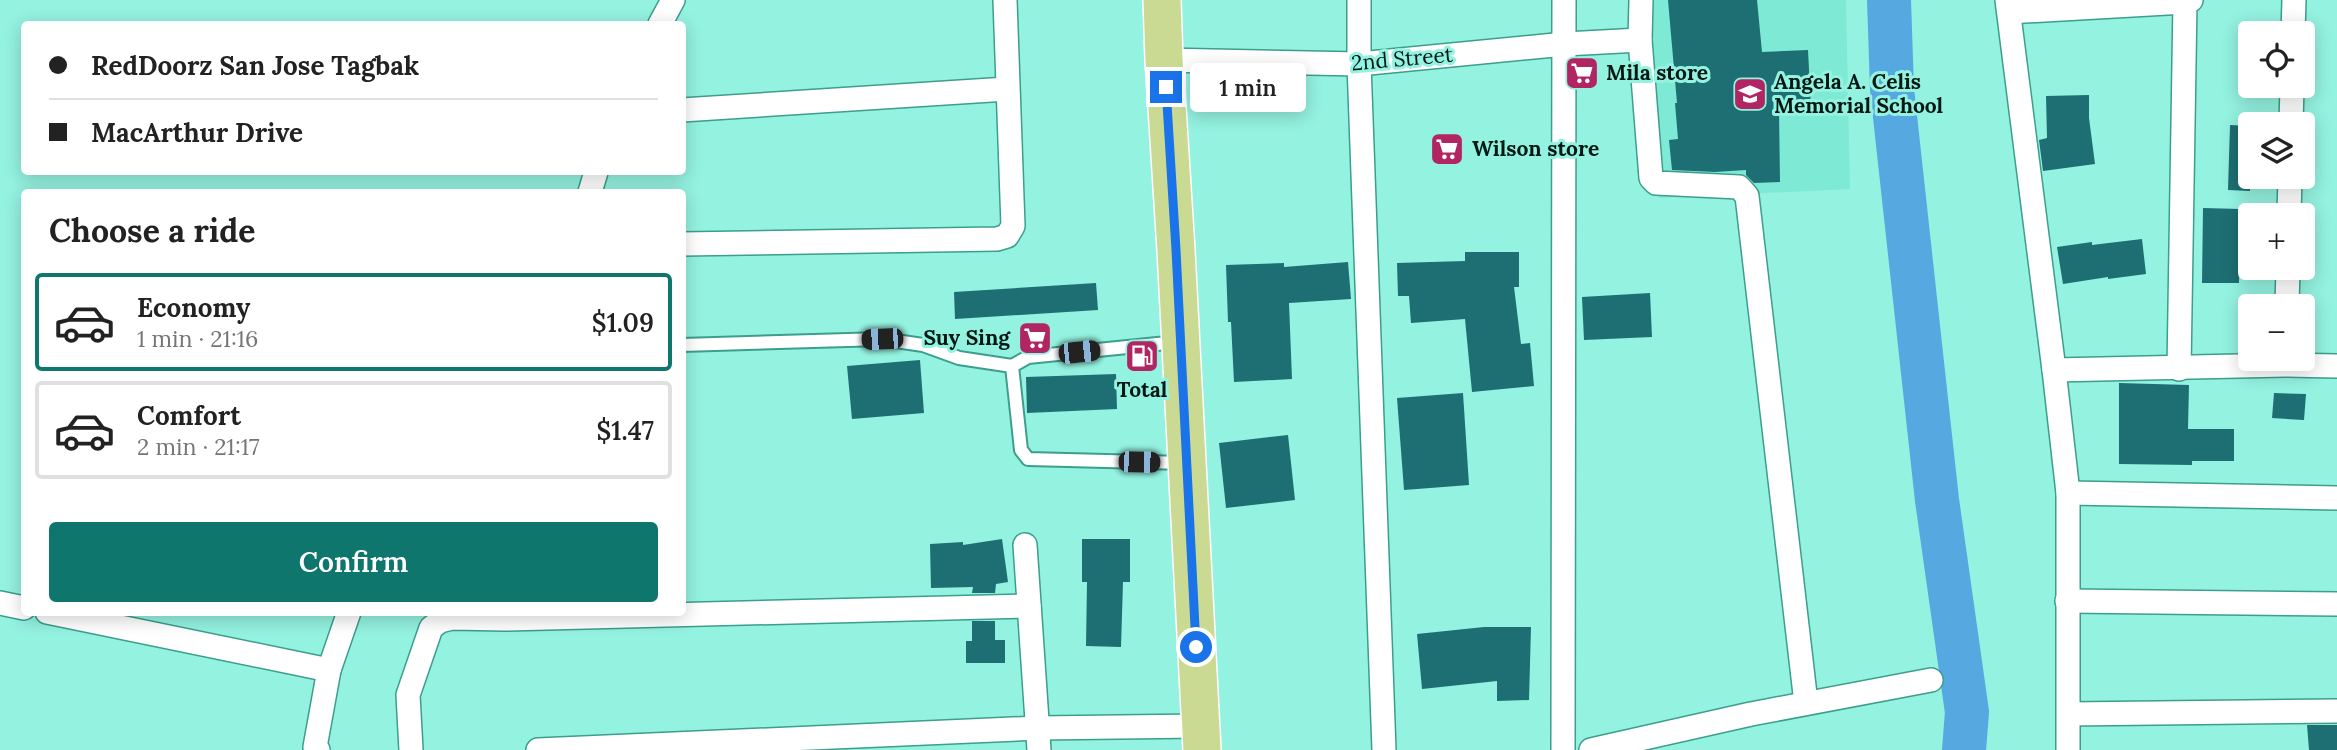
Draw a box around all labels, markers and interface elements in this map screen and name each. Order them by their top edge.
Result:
map controls [2238,21,2315,371]
button: locate [2238,21,2315,98]
street label: 2nd Street [1350,41,1455,76]
text: RedDoorz San Jose Tagbak [91,49,419,82]
supermarket icon: Mila store [1563,54,1601,92]
place label: Mila store [1606,59,1708,86]
callout: 1 min [1190,62,1306,112]
place label: Angela A. Celis Memorial School [1774,68,1944,119]
route end [1150,71,1182,103]
text: 1 min [1219,73,1277,102]
school or university icon: Angela A. Celis Memorial School [1731,75,1769,113]
button: layers [2238,112,2315,189]
text: MacArthur Drive [91,116,303,149]
supermarket icon: Wilson store [1428,130,1466,168]
place label: Wilson store [1472,135,1599,162]
button: + [2238,203,2315,280]
text: Choose a ride [49,210,256,251]
icon: car [53,291,116,354]
text: Economy [137,291,250,324]
button: − [2238,294,2315,371]
text: $1.09 [592,306,654,339]
supermarket icon: Suy Sing [1016,319,1054,357]
text: 1 min · 21:16 [137,324,258,353]
place label: Suy Sing [923,324,1011,351]
car [861,328,904,350]
fuel station icon: Total [1123,337,1161,375]
car [1058,339,1101,365]
place label: Total [1117,376,1168,403]
icon: car [53,399,116,462]
text: Comfort [137,399,241,432]
text: $1.47 [597,414,654,447]
text: 2 min · 21:17 [137,432,260,461]
car [1118,451,1161,473]
button: Confirm [49,522,658,602]
route start [1180,631,1212,663]

